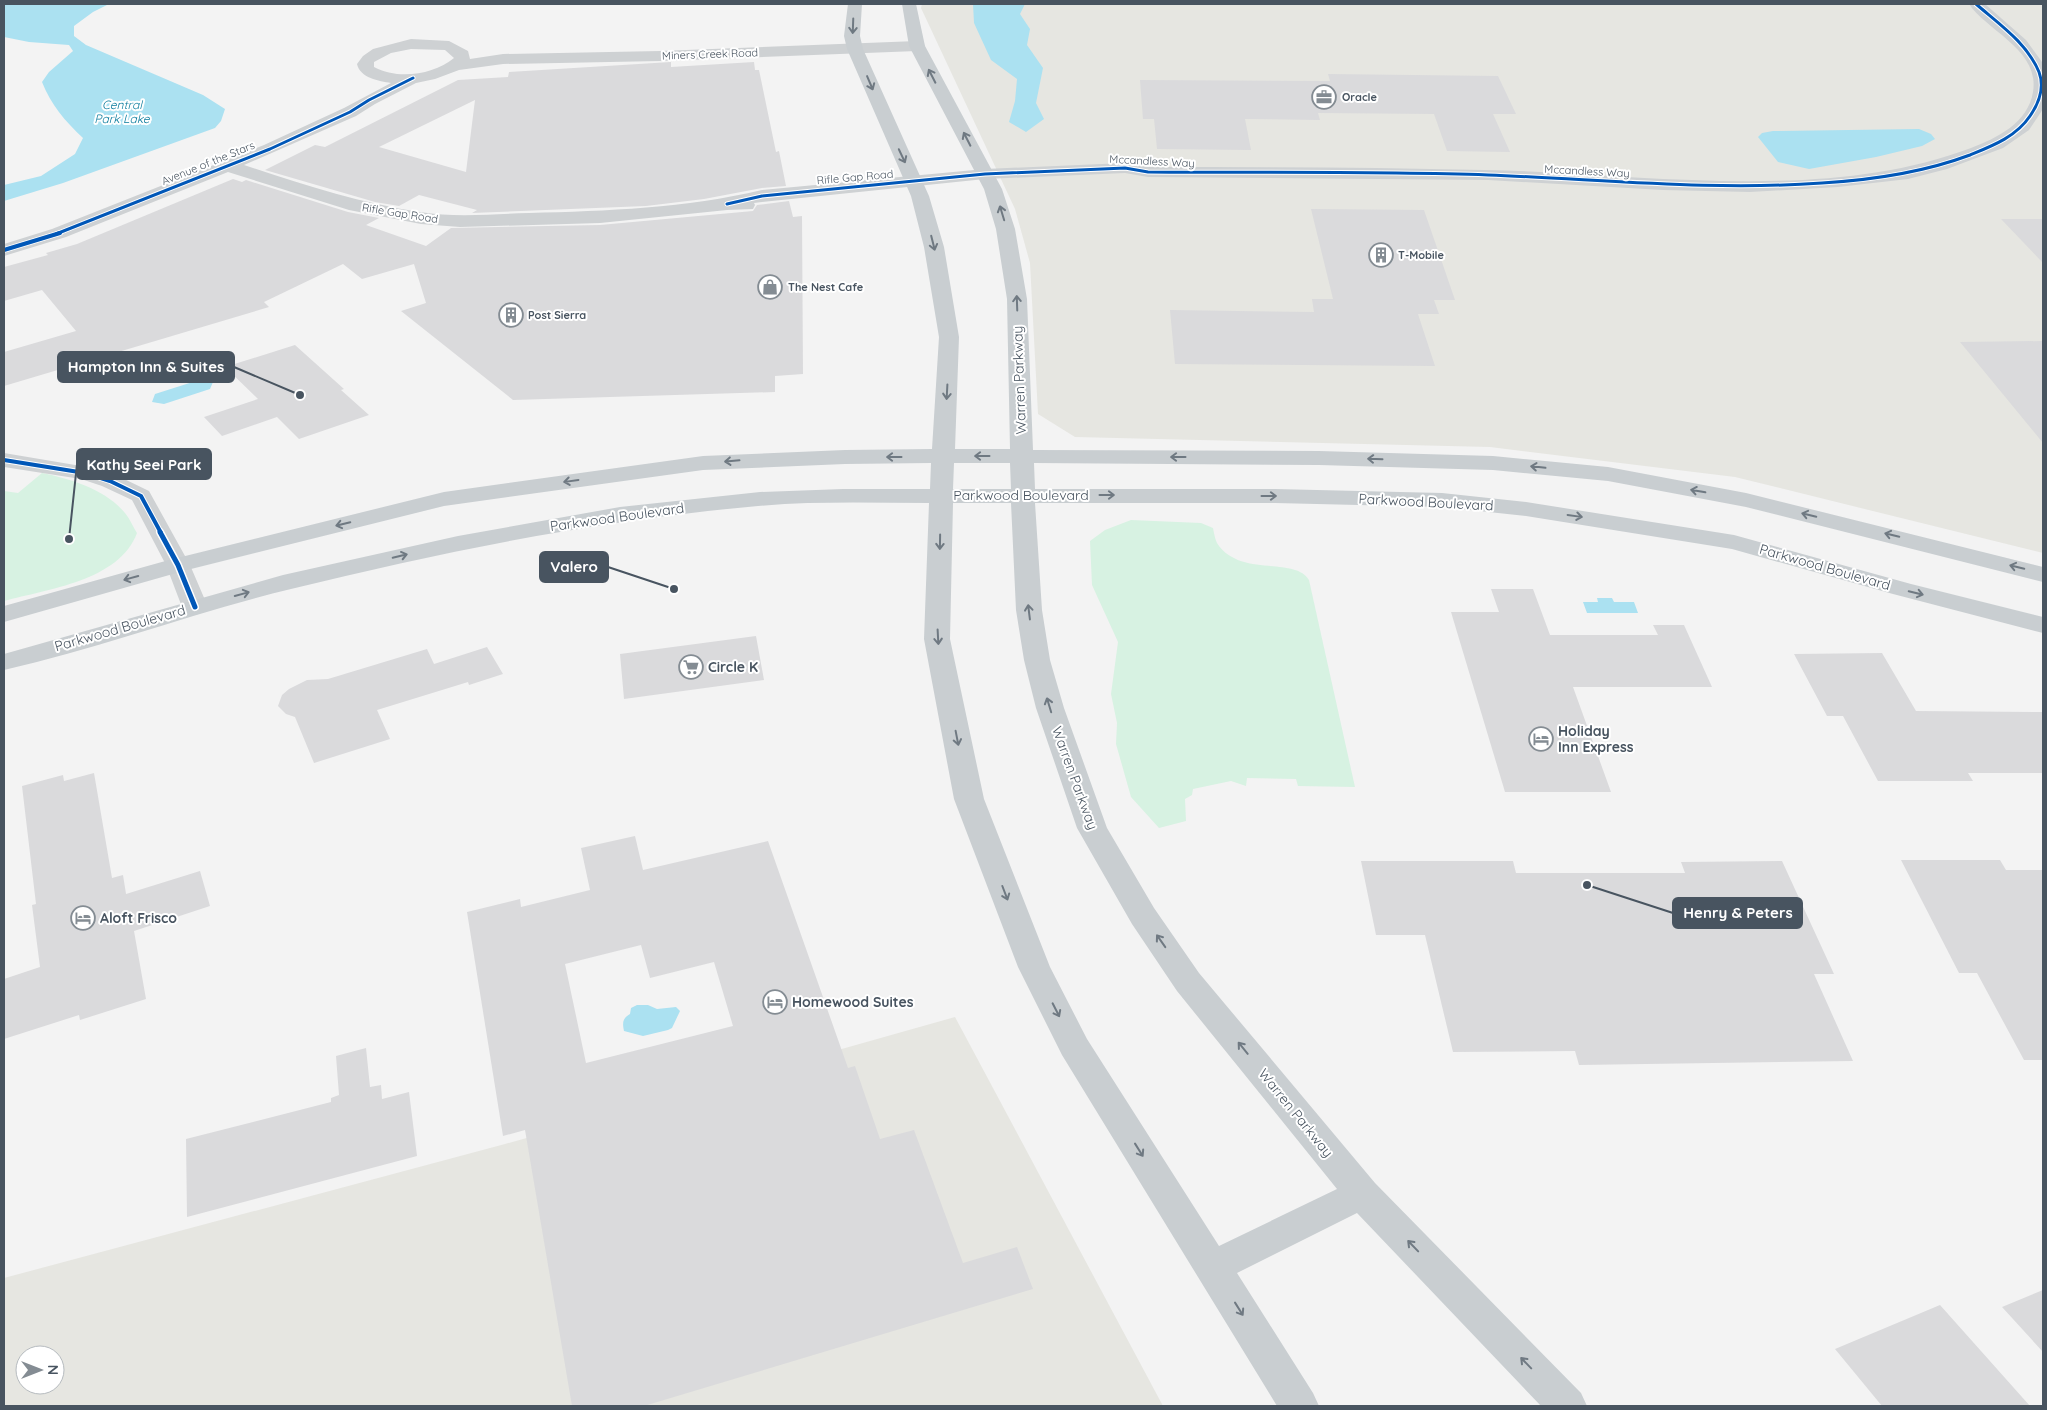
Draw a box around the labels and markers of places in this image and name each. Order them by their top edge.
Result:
office icon: Oracle [1311,84,1337,110]
place label: Oracle [1342,90,1377,104]
building icon: T-Mobile [1368,242,1394,268]
place label: T-Mobile [1398,248,1444,262]
shop icon: The Nest Cafe [757,274,783,300]
place label: The Nest Cafe [788,280,864,294]
building icon: Post Sierra [498,302,524,328]
place label: Post Sierra [528,308,586,322]
callout: Hampton Inn & Suites [58,352,234,382]
callout: Kathy Seei Park [77,449,211,479]
callout: Valero [540,552,608,582]
supermarket icon: Circle K [678,654,704,680]
place label: Circle K [708,658,758,676]
place label: Holiday Inn Express [1558,722,1634,756]
hotel icon: Holiday Inn Express [1528,726,1554,752]
callout: Henry & Peters [1673,898,1802,928]
hotel icon: Aloft Frisco [70,905,96,931]
place label: Aloft Frisco [100,909,177,927]
hotel icon: Homewood Suites [762,989,788,1015]
place label: Homewood Suites [792,993,914,1011]

